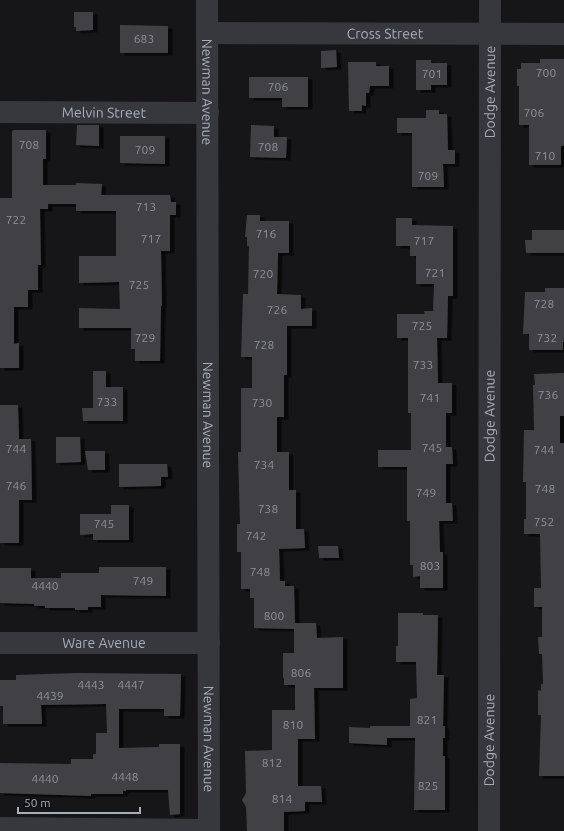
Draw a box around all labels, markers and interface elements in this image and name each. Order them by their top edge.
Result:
street label: Cross Street [347,25,424,42]
house number: 683 [134,32,154,45]
street label: Newman Avenue [199,39,215,145]
street label: Dodge Avenue [482,46,498,138]
house number: 700 [536,66,556,79]
house number: 701 [422,67,442,80]
house number: 706 [268,80,288,93]
street label: Melvin Street [62,104,147,121]
house number: 706 [524,106,544,119]
house number: 708 [19,138,39,151]
house number: 708 [258,140,278,153]
house number: 709 [135,143,155,156]
house number: 710 [535,149,555,162]
house number: 709 [418,169,438,182]
house number: 713 [136,200,156,213]
house number: 722 [6,213,26,226]
house number: 716 [256,227,276,240]
house number: 717 [141,232,161,245]
house number: 717 [414,234,434,247]
house number: 721 [425,266,445,279]
house number: 720 [253,267,273,280]
house number: 725 [129,278,149,291]
house number: 728 [534,297,554,310]
house number: 726 [267,303,287,316]
house number: 725 [412,319,432,332]
house number: 729 [135,331,155,344]
house number: 732 [537,331,557,344]
house number: 728 [254,338,274,351]
house number: 733 [413,358,433,371]
street label: Newman Avenue [200,362,216,468]
street label: Dodge Avenue [481,370,498,462]
house number: 736 [538,388,558,401]
house number: 741 [420,391,440,404]
house number: 733 [97,395,117,408]
house number: 730 [252,396,272,409]
house number: 745 [422,441,442,454]
house number: 744 [6,442,26,455]
house number: 744 [534,443,554,456]
house number: 734 [254,458,274,471]
house number: 746 [6,479,26,492]
house number: 748 [535,482,555,495]
house number: 749 [416,486,436,499]
house number: 738 [258,502,278,515]
house number: 752 [534,515,554,528]
house number: 745 [94,517,114,530]
house number: 742 [246,529,266,542]
house number: 803 [420,559,440,572]
house number: 748 [250,565,270,578]
house number: 749 [133,574,153,587]
house number: 4440 [31,579,59,592]
house number: 800 [264,609,284,622]
street label: Ware Avenue [62,635,146,651]
house number: 806 [291,666,311,679]
house number: 4443 [77,678,105,691]
house number: 4447 [117,678,145,691]
street label: Newman Avenue [201,686,217,792]
house number: 4439 [36,689,64,702]
street label: Dodge Avenue [481,694,497,786]
house number: 821 [417,713,437,726]
house number: 810 [283,718,303,731]
house number: 812 [262,756,282,769]
house number: 4448 [111,770,139,783]
house number: 4440 [31,772,59,785]
house number: 825 [418,779,438,792]
scale bar [18,789,140,815]
house number: 814 [272,792,292,805]
text: 50 m [24,796,51,809]

